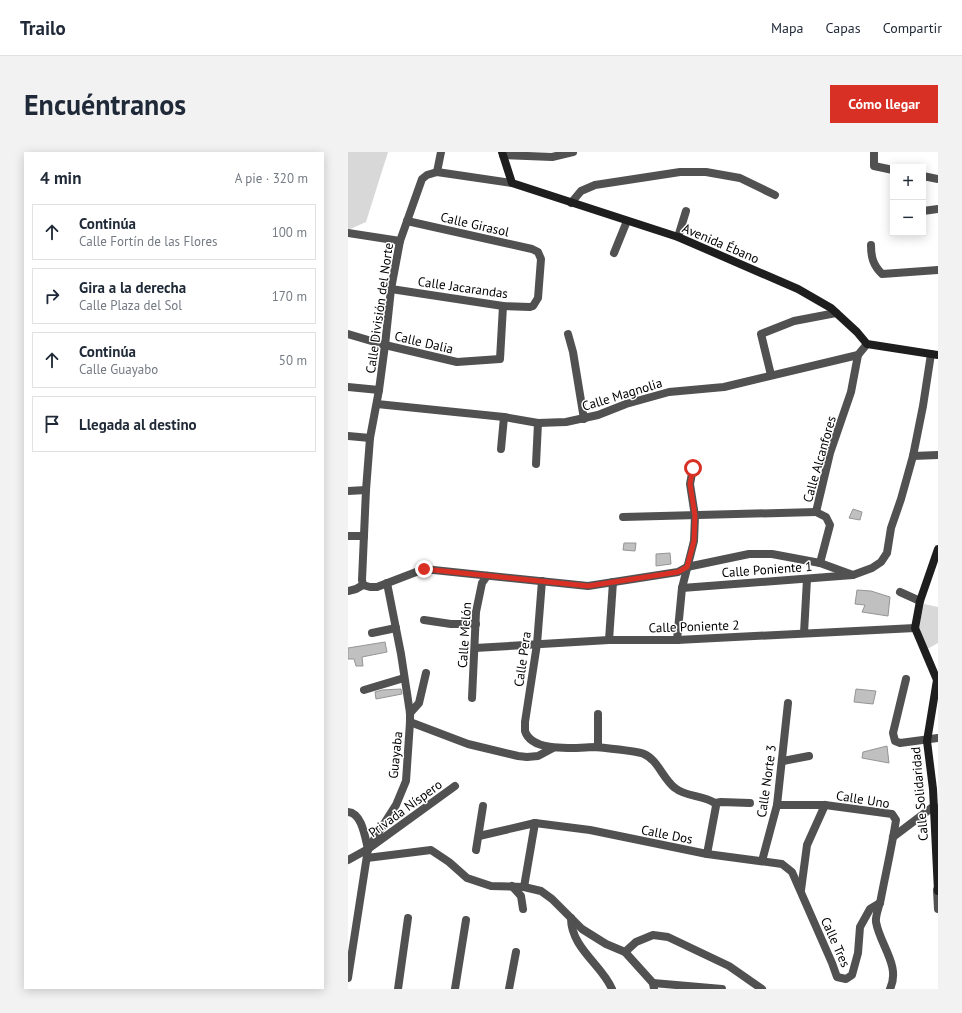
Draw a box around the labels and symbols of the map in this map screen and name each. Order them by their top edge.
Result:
street label: Calle Girasol [439,208,511,241]
street label: Avenida Ébano [680,220,762,267]
street label: Calle División del Norte [362,242,397,375]
street label: Calle Jacarandas [417,273,509,302]
street label: Calle Dalia [393,327,455,358]
street label: Calle Magnolia [580,374,664,415]
street label: Calle Alcanfores [799,414,840,504]
route start [684,459,702,477]
street label: Calle Poniente 1 [721,558,813,581]
route end [415,560,433,578]
street label: Calle Melón [454,601,475,669]
street label: Calle Poniente 2 [648,616,740,637]
street label: Calle Pera [510,630,535,688]
street label: Guayaba [385,731,406,780]
street label: Calle Norte 3 [753,744,780,819]
street label: Calle Solidaridad [907,746,932,842]
street label: Privada Níspero [365,776,446,841]
street label: Calle Uno [835,787,891,812]
street label: Calle Dos [640,821,694,848]
street label: Calle Tres [817,914,854,970]

